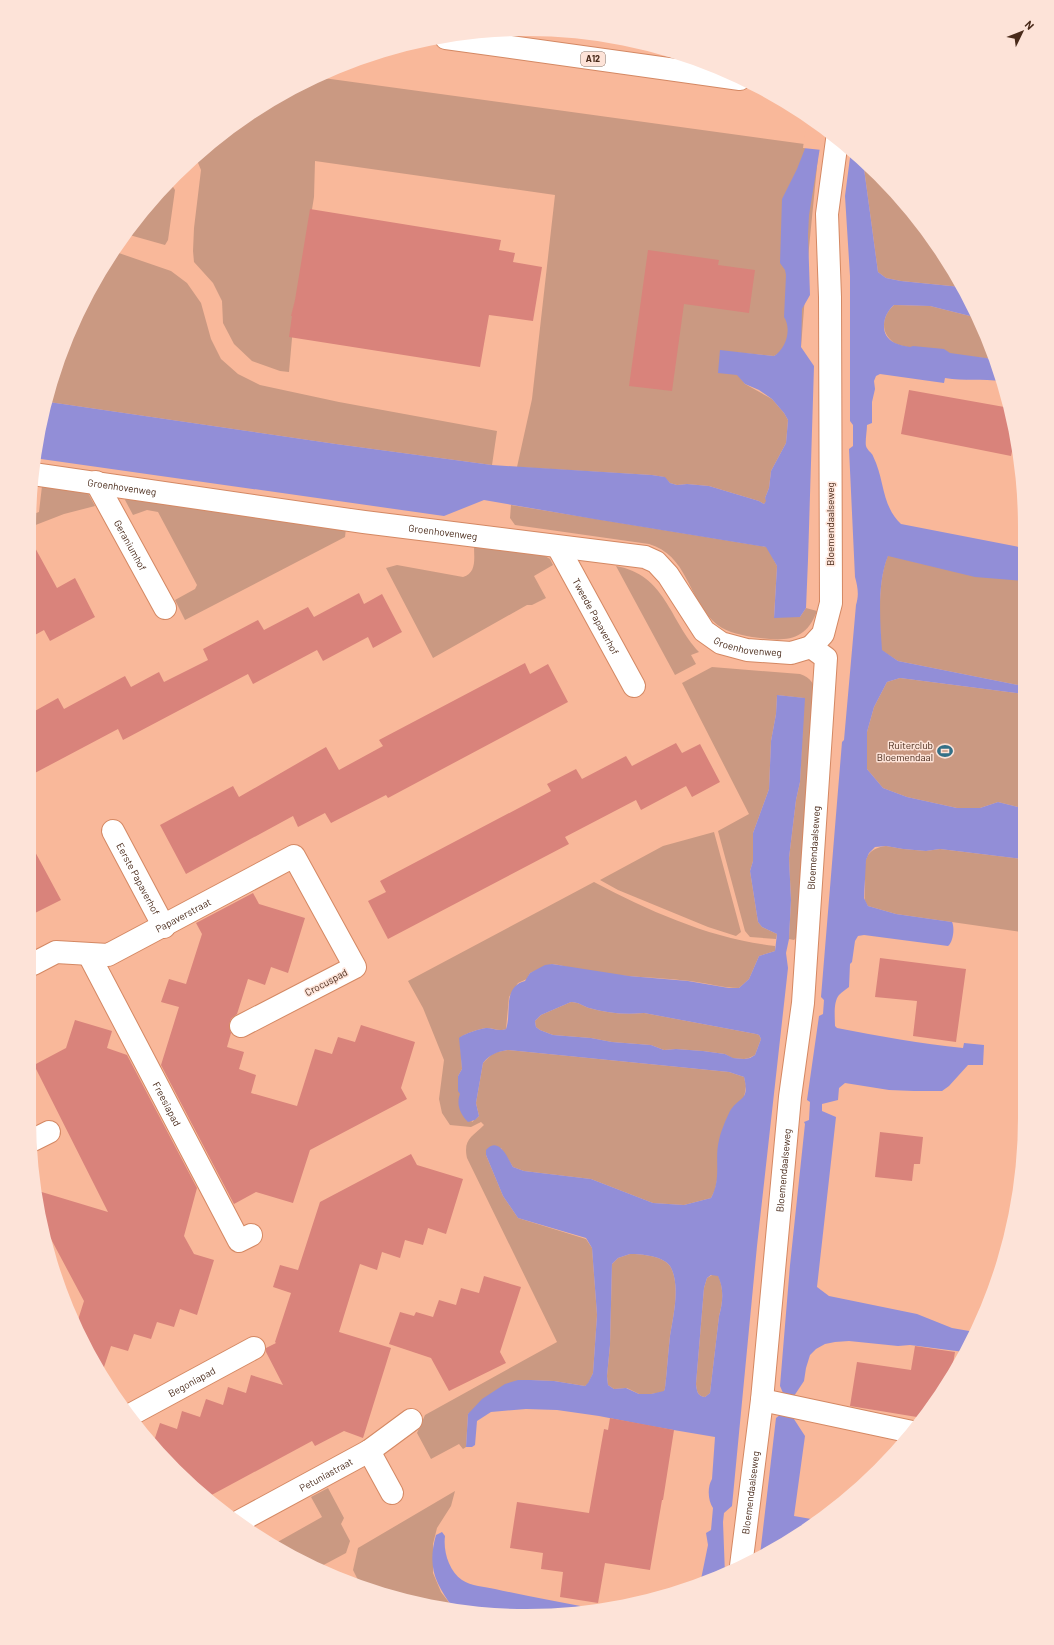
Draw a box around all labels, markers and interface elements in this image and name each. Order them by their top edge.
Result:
north arrow [1002,12,1042,52]
text: N [1022,18,1037,32]
road number: A12 [581,52,605,66]
street label: Groenhovenweg [87,476,157,498]
street label: Bloemendaalseweg [824,482,836,566]
street label: Geraniumhof [112,518,150,573]
street label: Groenhovenweg [408,522,478,542]
street label: Tweede Papaverhof [570,576,622,657]
street label: Groenhovenweg [711,634,782,658]
place label: Ruiterclub Bloemendaal [877,739,933,763]
sports icon: Ruiterclub Bloemendaal [936,742,954,760]
street label: Bloemendaalseweg [805,806,822,890]
street label: Eerste Papaverhof [114,840,163,917]
street label: Papaverstraat [153,895,213,935]
street label: Crocuspad [303,966,349,998]
street label: Freesiapad [150,1080,184,1128]
street label: Bloemendaalseweg [773,1128,793,1213]
street label: Begoniapad [166,1364,217,1399]
street label: Bloemendaalseweg [739,1450,762,1535]
street label: Petuniastraat [297,1455,355,1494]

